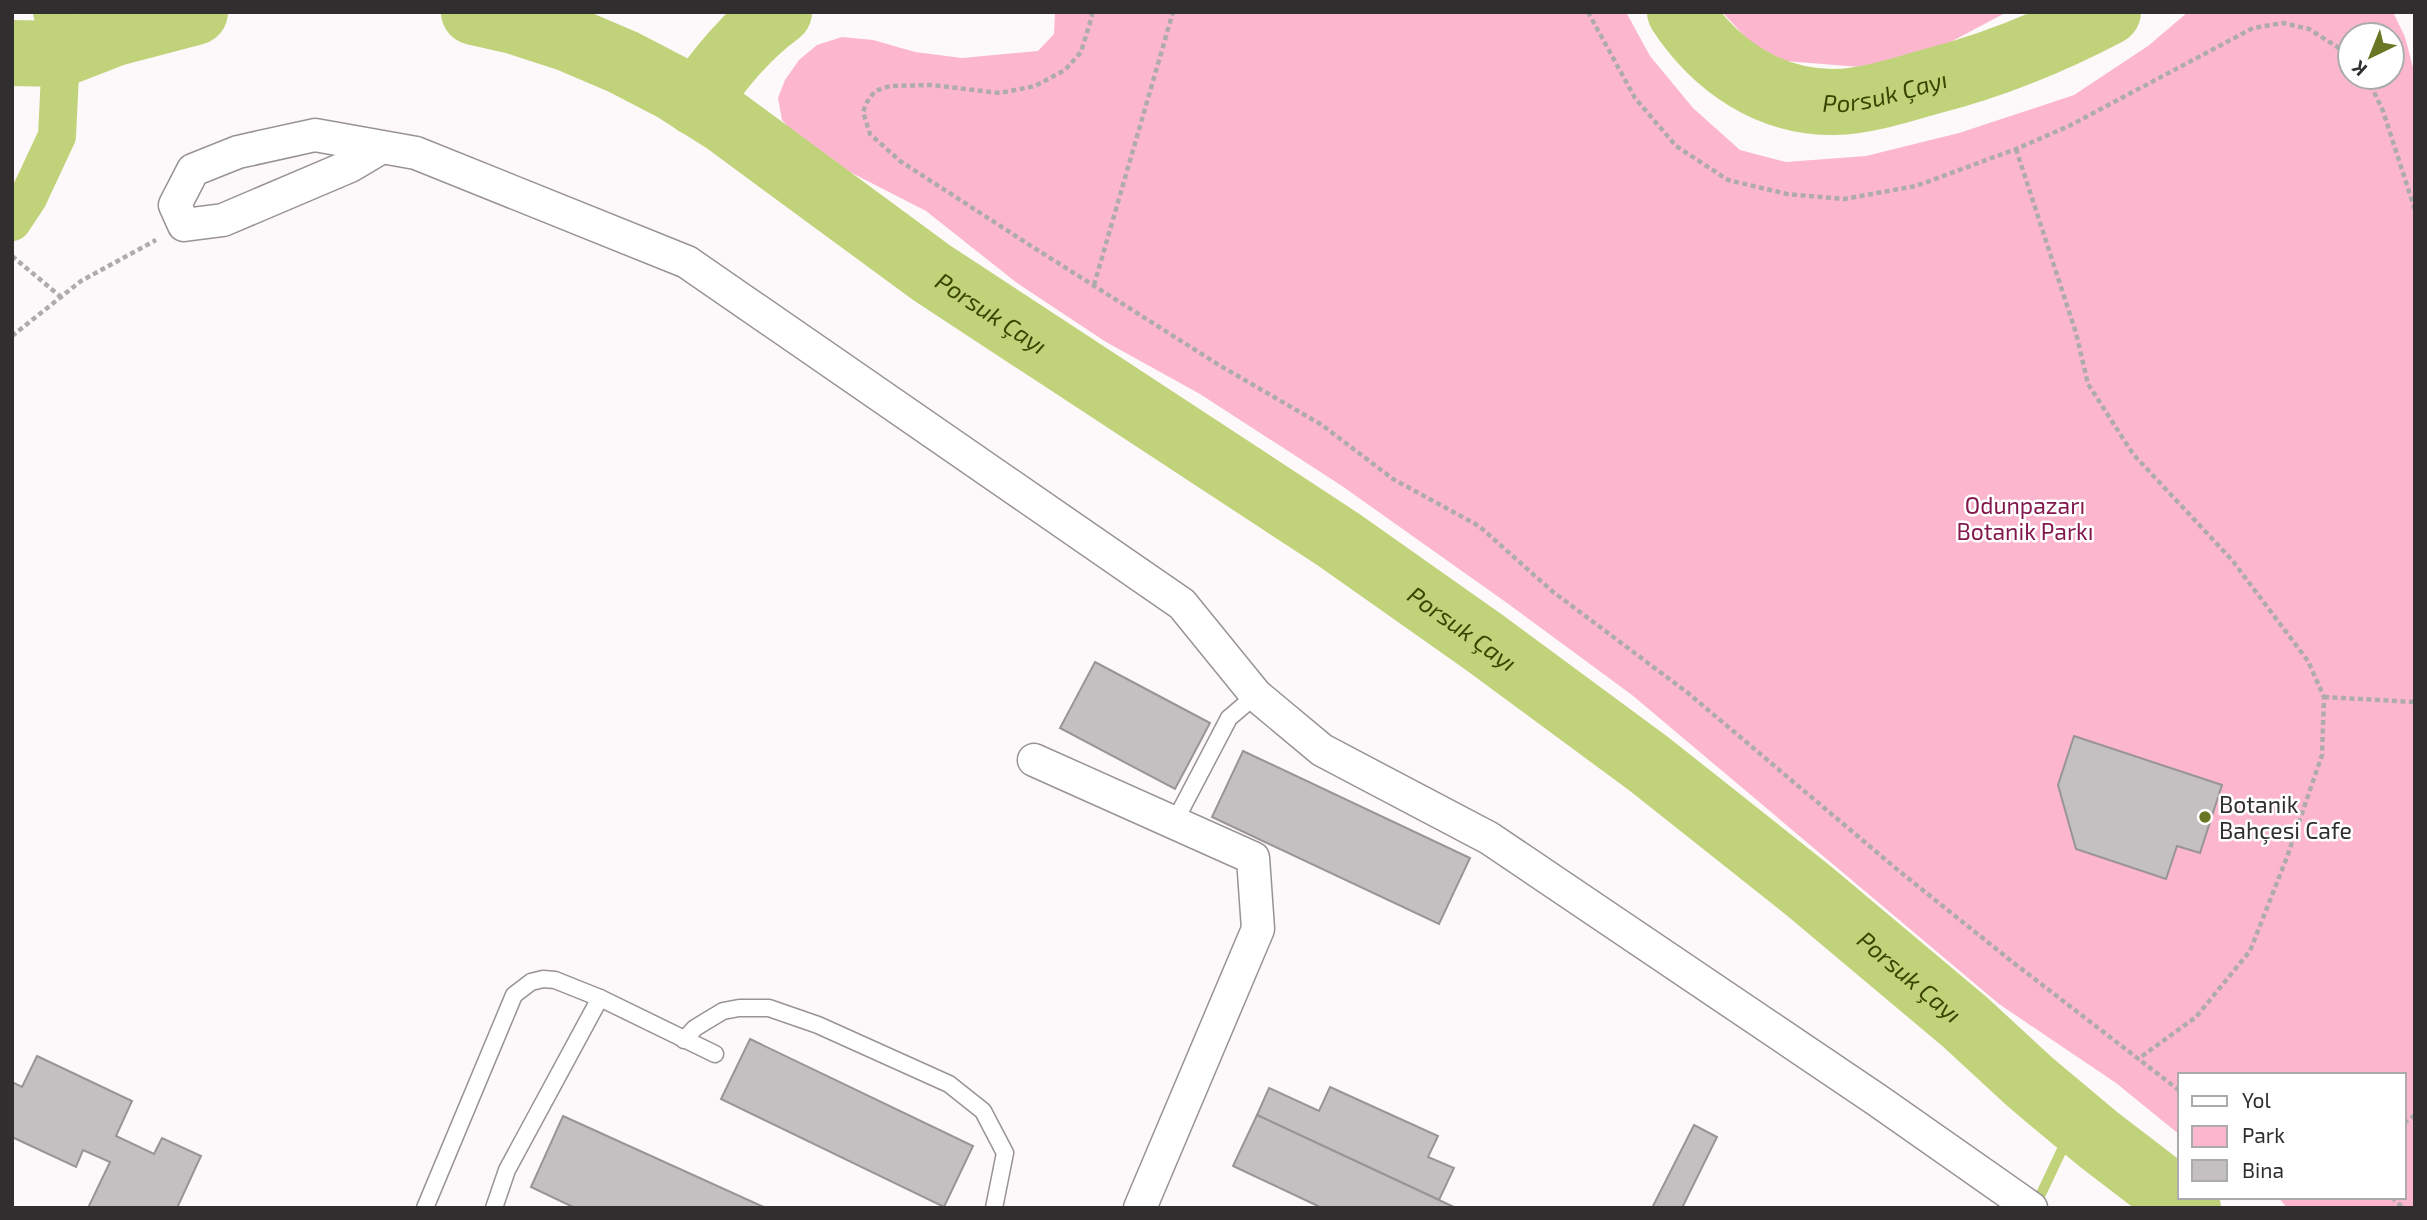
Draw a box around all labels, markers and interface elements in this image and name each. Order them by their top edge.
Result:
north arrow [2336,21,2406,91]
text: K [2347,56,2371,81]
water label: Porsuk Çayı [1822,63,1950,117]
water label: Porsuk Çayı [931,265,1053,359]
park label: Odunpazarı Botanik Parkı [1956,491,2094,545]
water label: Porsuk Çayı [1403,579,1523,676]
place label: Botanik Bahçesi Cafe [2219,790,2352,845]
marker: Botanik Bahçesi Cafe [2197,809,2213,825]
water label: Porsuk Çayı [1852,924,1968,1028]
legend [2178,1073,2406,1199]
text: Yol [2242,1087,2271,1112]
text: Park [2242,1122,2285,1147]
text: Bina [2242,1157,2284,1182]

